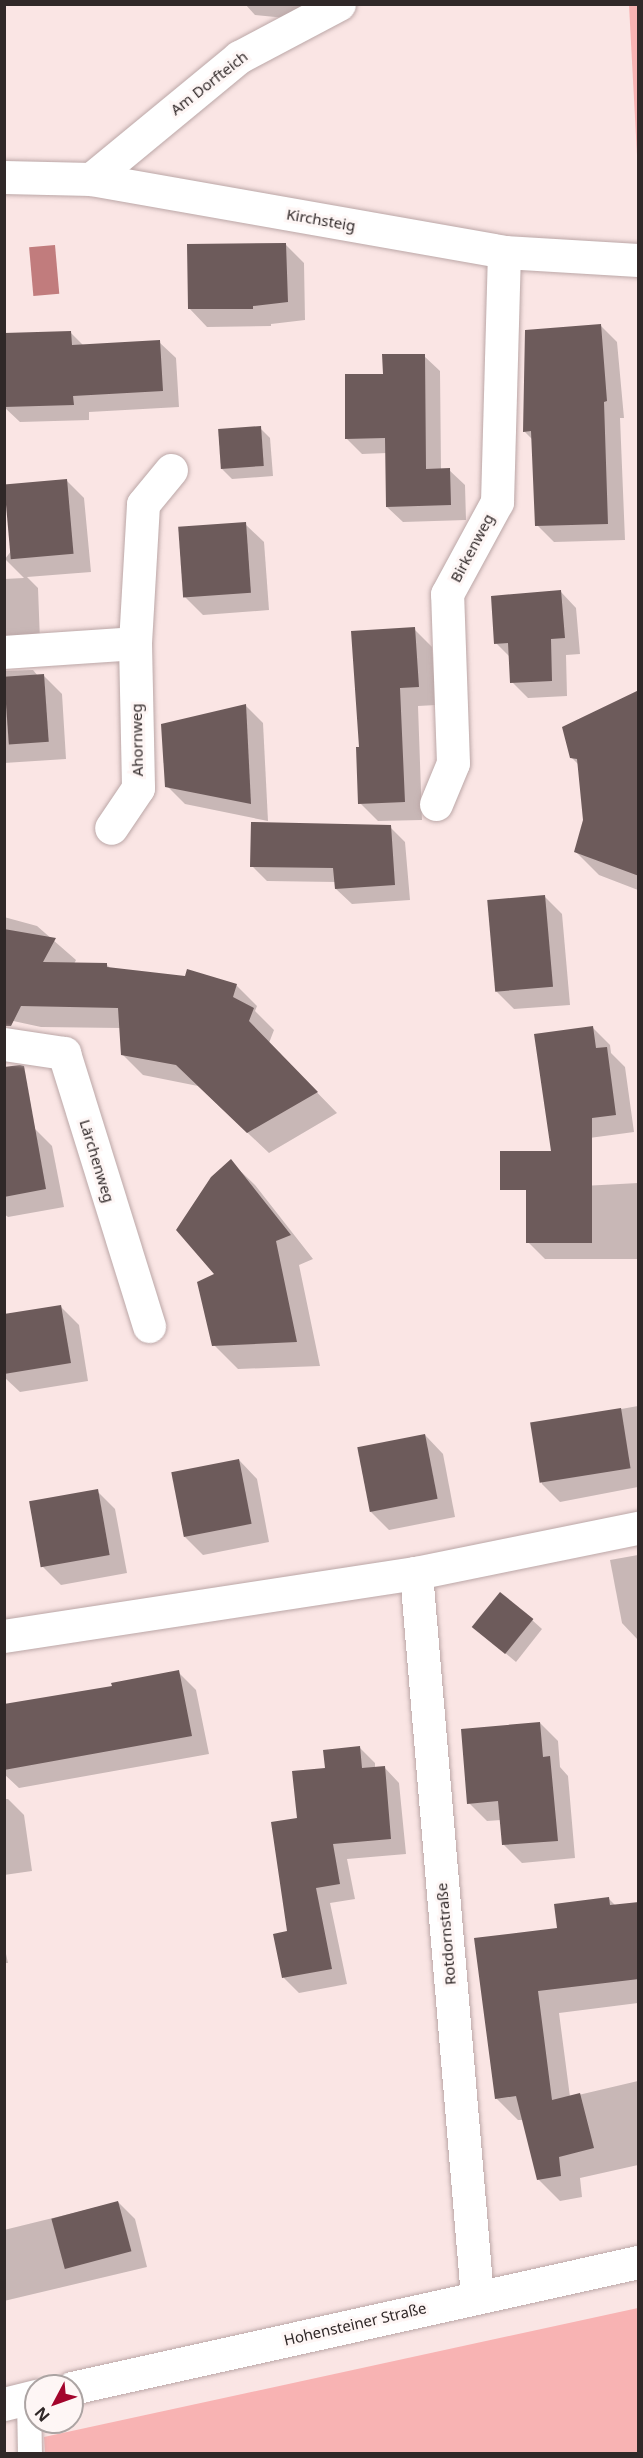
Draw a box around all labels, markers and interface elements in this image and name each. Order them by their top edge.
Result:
street label: Am Dorfteich [167,47,251,119]
street label: Kirchsteig [285,205,357,235]
street label: Birkenweg [446,511,498,585]
street label: Ahornweg [127,703,147,777]
street label: Lärchenweg [76,1117,118,1205]
street label: Rotdornstraße [433,1882,459,1986]
street label: Hohensteiner Straße [282,2299,428,2349]
north arrow [24,2374,84,2434]
text: N [29,2402,55,2427]

